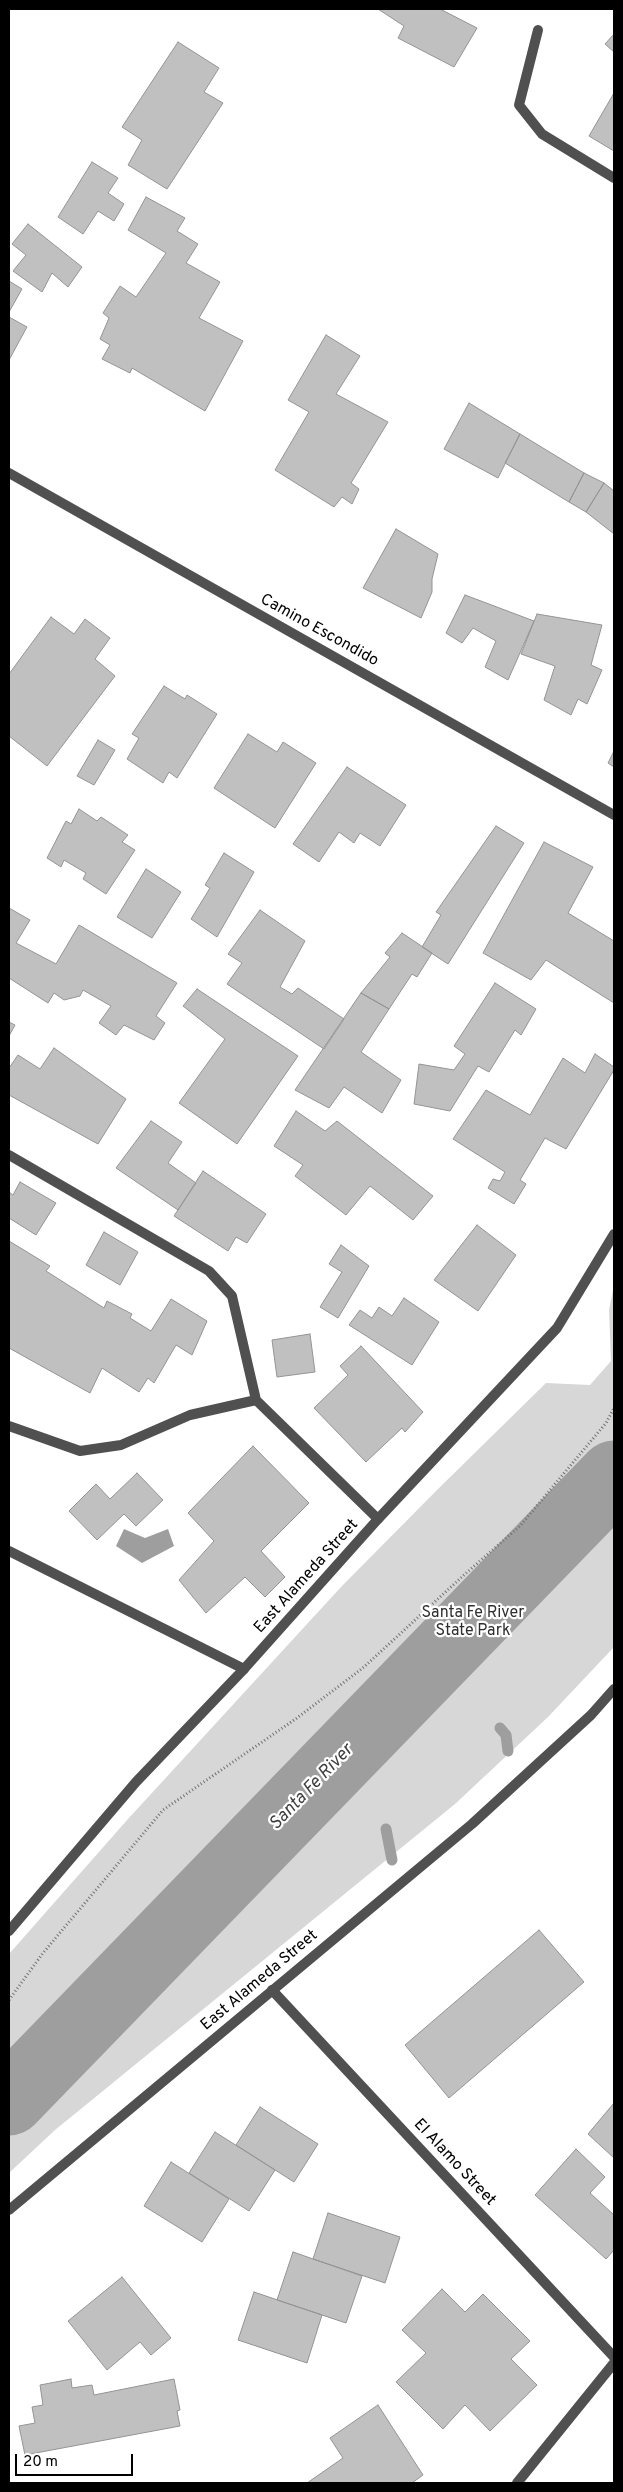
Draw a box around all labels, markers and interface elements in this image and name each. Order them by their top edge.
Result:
street label: Camino Escondido [256,591,382,671]
street label: East Alameda Street [251,1516,363,1638]
park label: Santa Fe River State Park [422,1604,524,1642]
water label: Santa Fe River [266,1740,358,1836]
street label: East Alameda Street [198,1927,322,2035]
street label: El Alamo Street [409,2116,499,2210]
scale bar [18,2444,135,2476]
text: 20 m [23,2453,58,2472]

